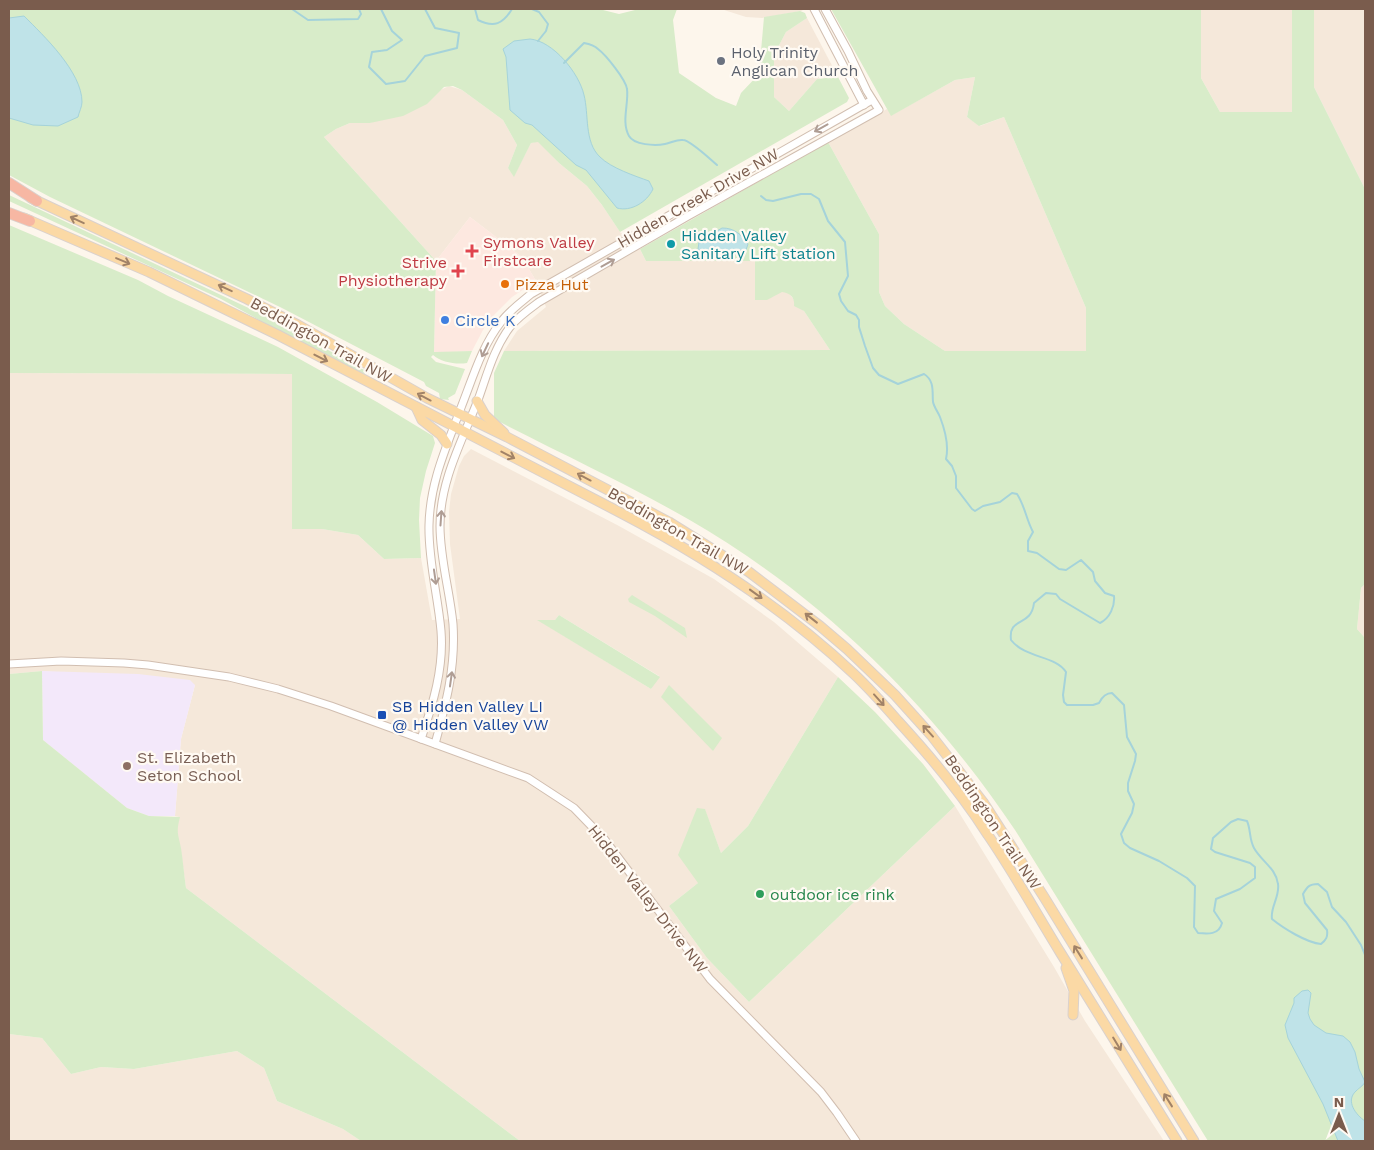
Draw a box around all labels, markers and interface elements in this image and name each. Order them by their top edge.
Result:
place label: Holy Trinity Anglican Church [731,43,858,80]
marker: Holy Trinity Anglican Church [715,55,727,67]
one-way arrow [814,124,829,134]
street label: Hidden Creek Drive NW [614,144,782,252]
one-way arrow [70,214,85,224]
place label: Hidden Valley Sanitary Lift station [681,226,836,263]
place label: Symons Valley Firstcare [483,233,595,270]
marker: Hidden Valley Sanitary Lift station [665,238,677,250]
marker: Symons Valley Firstcare [465,244,479,258]
place label: Strive Physiotherapy [338,253,448,290]
one-way arrow [115,257,130,267]
one-way arrow [601,257,615,267]
marker: Strive Physiotherapy [451,264,465,278]
place label: Pizza Hut [515,275,589,294]
marker: Pizza Hut [499,278,511,290]
one-way arrow [217,283,232,293]
street label: Beddington Trail NW [247,293,395,387]
place label: Circle K [455,311,516,330]
marker: Circle K [439,314,451,326]
one-way arrow [479,342,489,357]
one-way arrow [313,354,328,363]
one-way arrow [418,391,432,401]
one-way arrow [500,451,515,460]
one-way arrow [577,472,592,482]
street label: Beddington Trail NW [605,483,751,579]
one-way arrow [436,510,446,526]
one-way arrow [430,569,440,585]
one-way arrow [749,589,763,599]
one-way arrow [805,613,818,624]
one-way arrow [446,672,456,688]
one-way arrow [873,693,885,706]
place label: SB Hidden Valley LI @ Hidden Valley VW [392,697,549,734]
marker: SB Hidden Valley LI @ Hidden Valley VW [376,709,388,721]
one-way arrow [922,725,933,738]
place label: St. Elizabeth Seton School [137,748,241,785]
street label: Beddington Trail NW [941,751,1045,893]
marker: St. Elizabeth Seton School [121,760,133,772]
street label: Hidden Valley Drive NW [584,821,712,977]
place label: outdoor ice rink [770,885,895,904]
marker: outdoor ice rink [754,888,766,900]
one-way arrow [1072,945,1083,959]
one-way arrow [1112,1036,1122,1050]
north arrow [1314,1090,1364,1140]
one-way arrow [1163,1093,1174,1107]
text: N [1334,1094,1344,1110]

